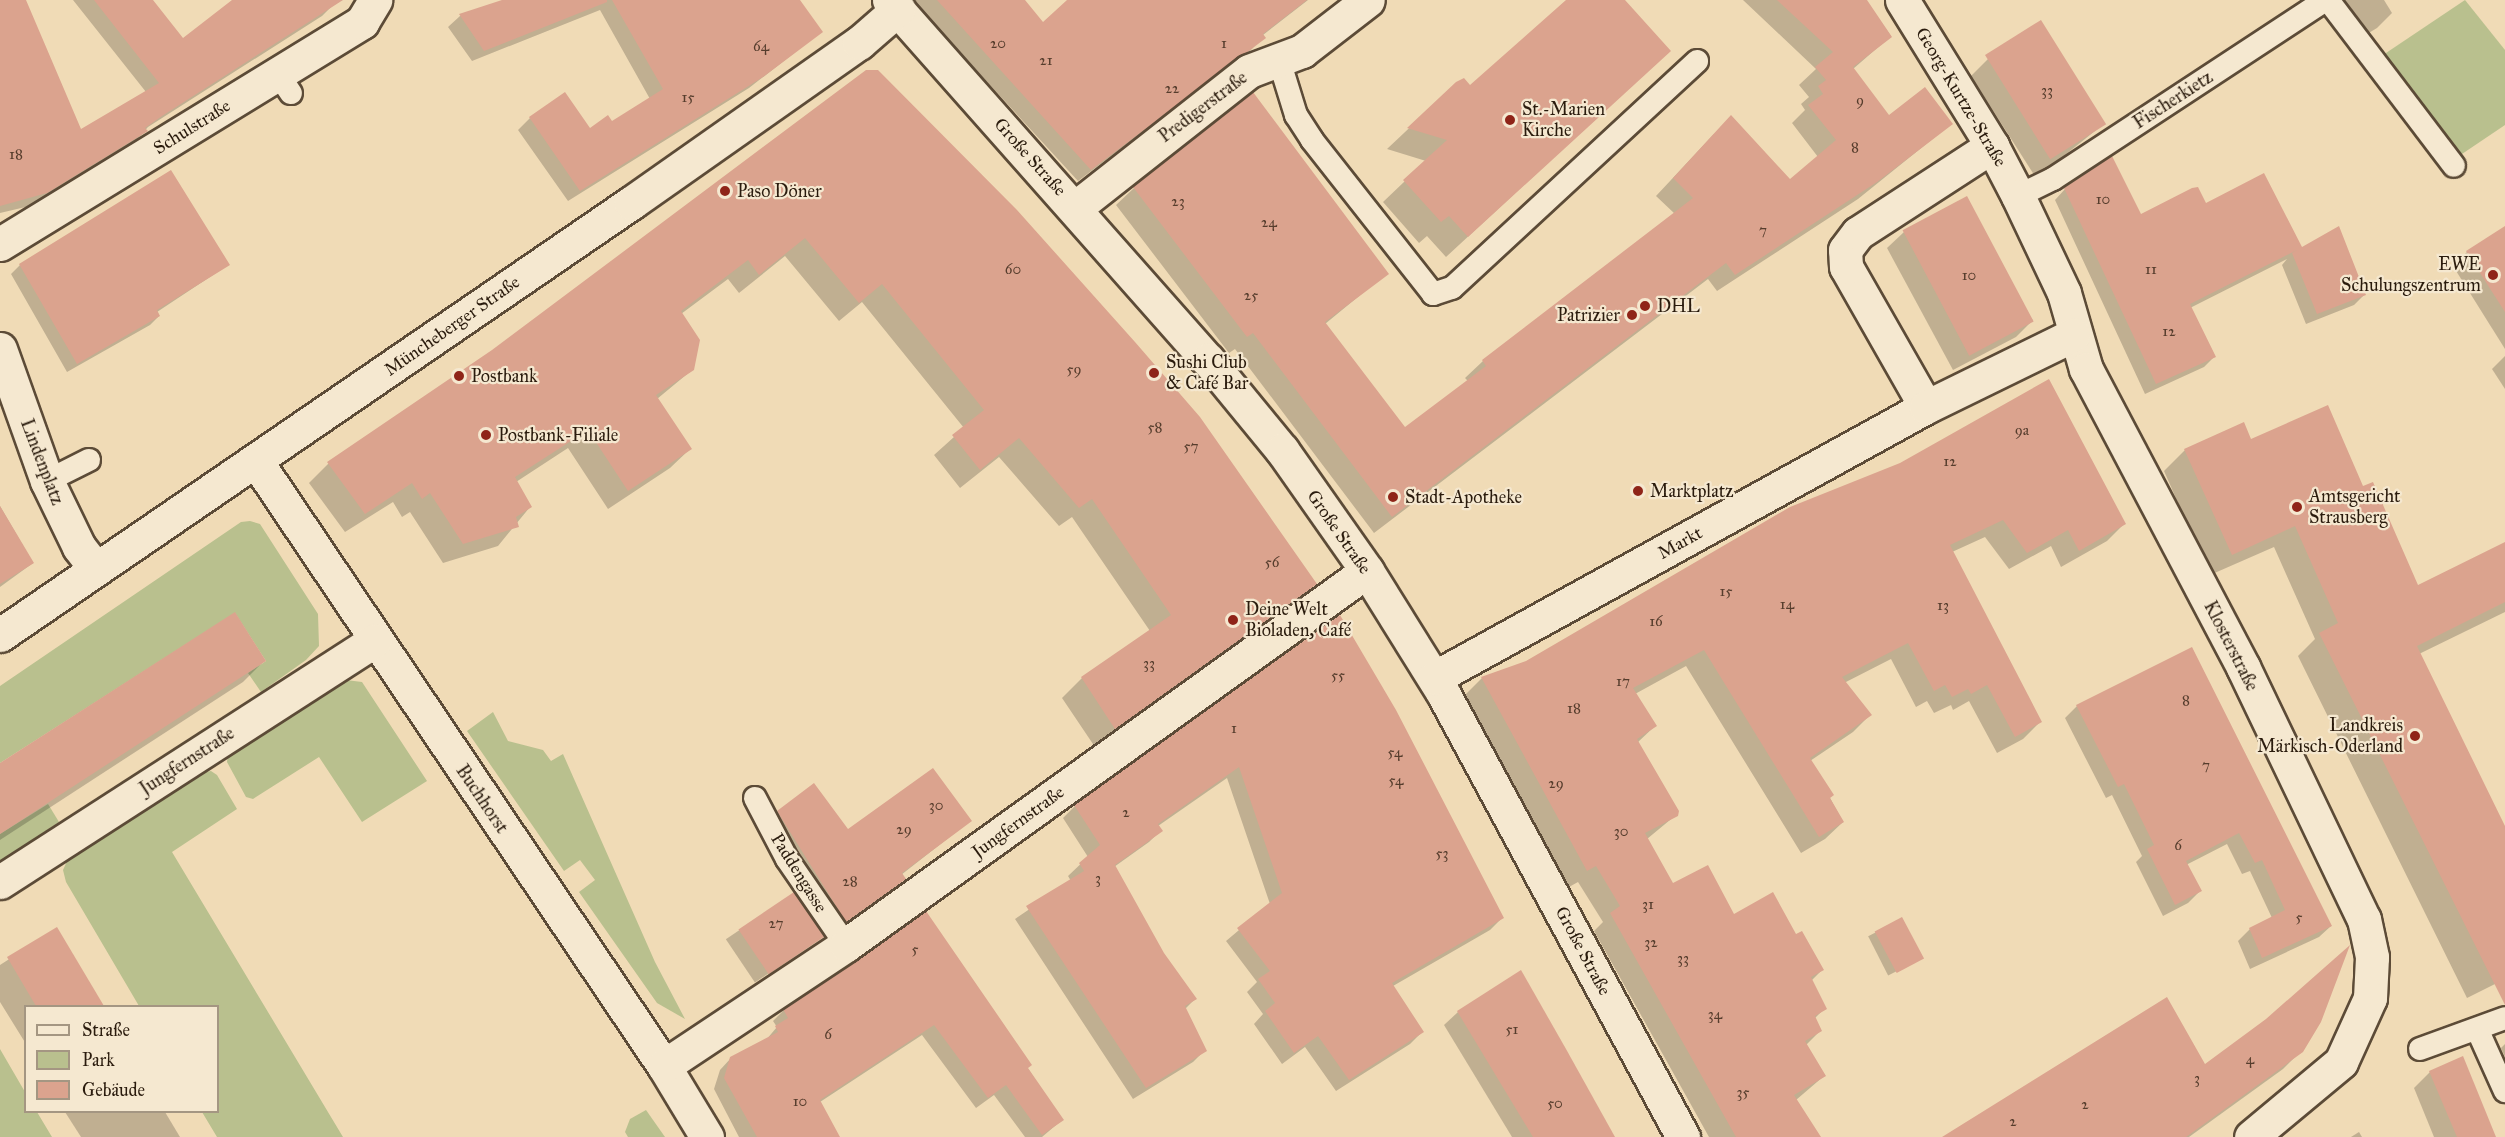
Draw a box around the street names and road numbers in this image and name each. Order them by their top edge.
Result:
street label: Georg-Kurtze-Straße [1911,23,2011,171]
street label: Fischerkietz [2129,66,2217,134]
street label: Predigerstraße [1155,67,1251,147]
street label: Schulstraße [150,95,234,159]
street label: Große Straße [989,114,1071,200]
street label: Müncheberger Straße [380,271,524,381]
street label: Lindenplatz [16,416,68,508]
street label: Große Straße [1302,486,1376,578]
street label: Markt [1654,522,1706,564]
street label: Klosterstraße [2199,597,2263,695]
street label: Jungfernstraße [136,722,238,800]
street label: Buchhorst [451,761,513,837]
street label: Jungfernstraße [968,781,1068,863]
street label: Paddengasse [766,829,832,917]
street label: Große Straße [1551,903,1615,999]

